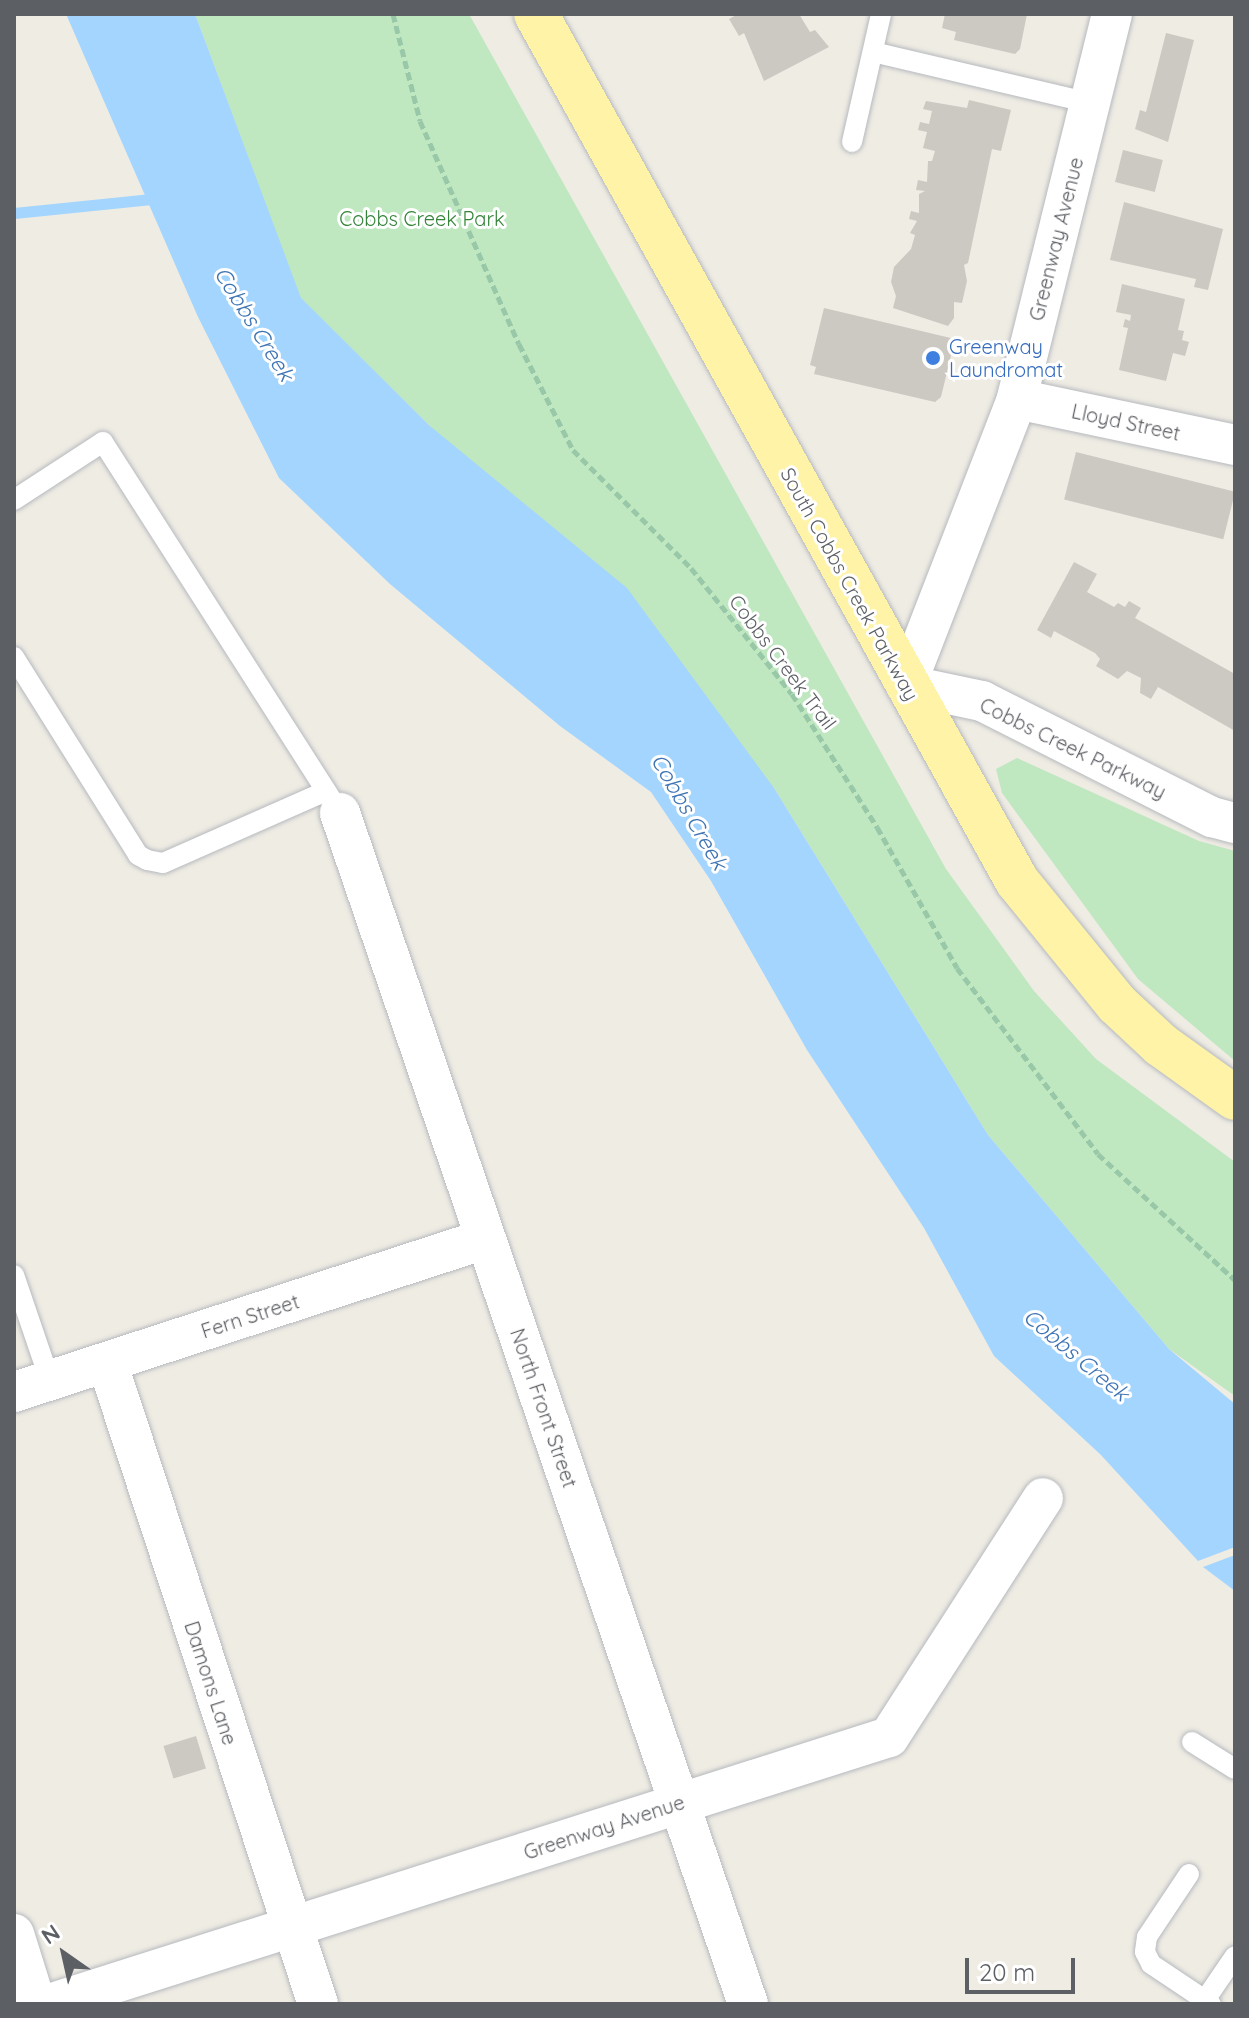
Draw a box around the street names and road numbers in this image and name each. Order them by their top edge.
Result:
street label: Greenway Avenue [1024,155,1088,323]
street label: Lloyd Street [1069,399,1183,445]
street label: South Cobbs Creek Parkway [776,463,924,705]
street label: Cobbs Creek Trail [724,590,842,734]
street label: Cobbs Creek Parkway [976,692,1170,804]
street label: Fern Street [198,1289,302,1343]
street label: North Front Street [505,1325,583,1491]
street label: Damons Lane [180,1618,242,1748]
street label: Greenway Avenue [521,1790,687,1864]

